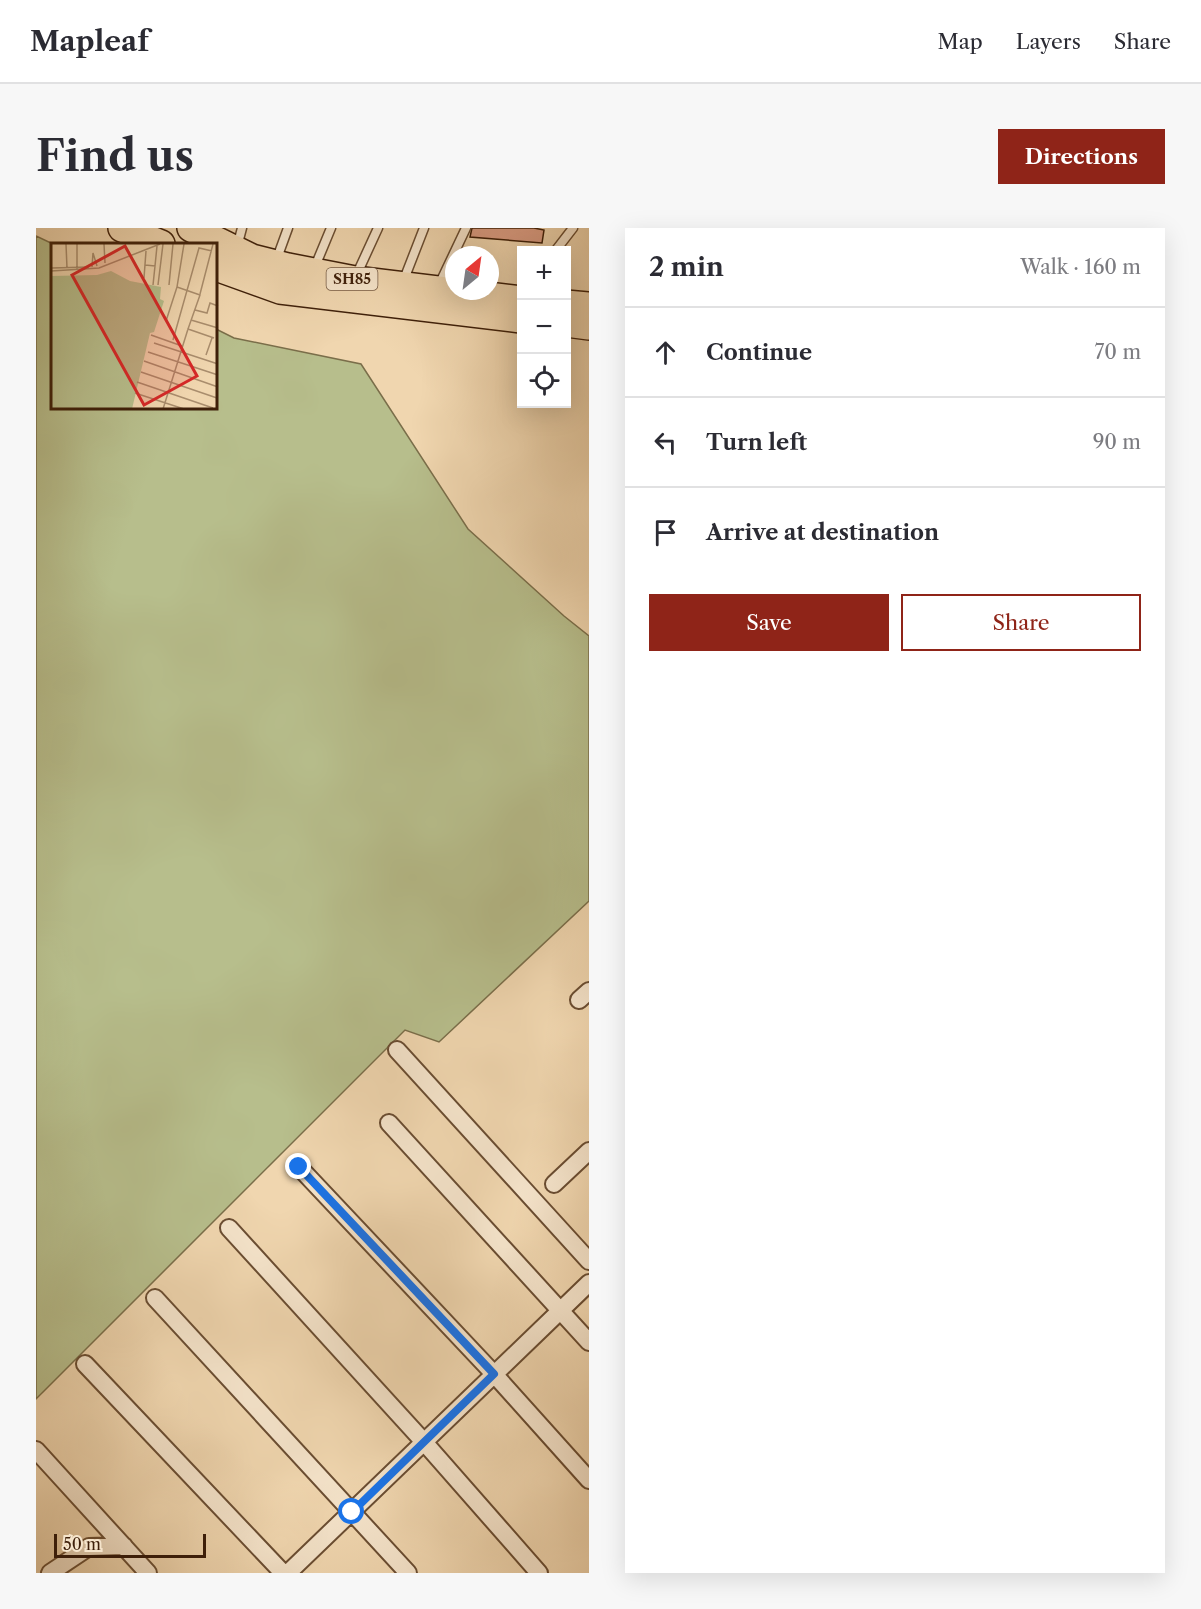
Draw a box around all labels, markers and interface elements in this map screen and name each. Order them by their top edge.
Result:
text: Mapleaf [30,24,149,58]
text: Map [938,29,983,54]
text: Layers [1016,29,1081,54]
text: Share [1114,29,1171,54]
button: Directions [998,129,1165,184]
text: Find us [36,130,194,182]
inset map [51,243,218,410]
north arrow [445,246,499,300]
map controls [517,246,571,408]
button: + [517,246,571,300]
text: 2 min [649,251,724,283]
text: Walk · 160 m [1020,255,1141,279]
road number: SH85 [326,268,378,290]
button: − [517,300,571,354]
icon: ahead [649,336,682,369]
text: Continue [706,339,812,366]
text: 70 m [1095,340,1141,364]
button: locate [517,354,571,408]
icon: left [649,426,682,459]
text: Turn left [706,429,807,456]
text: 90 m [1093,430,1141,454]
icon: arrive [649,516,682,549]
text: Arrive at destination [706,519,939,546]
button: Save [649,594,889,651]
button: Share [901,594,1141,651]
route end [285,1153,311,1179]
route start [338,1498,364,1524]
scale bar [54,1531,206,1558]
text: 50 m [63,1534,101,1554]

